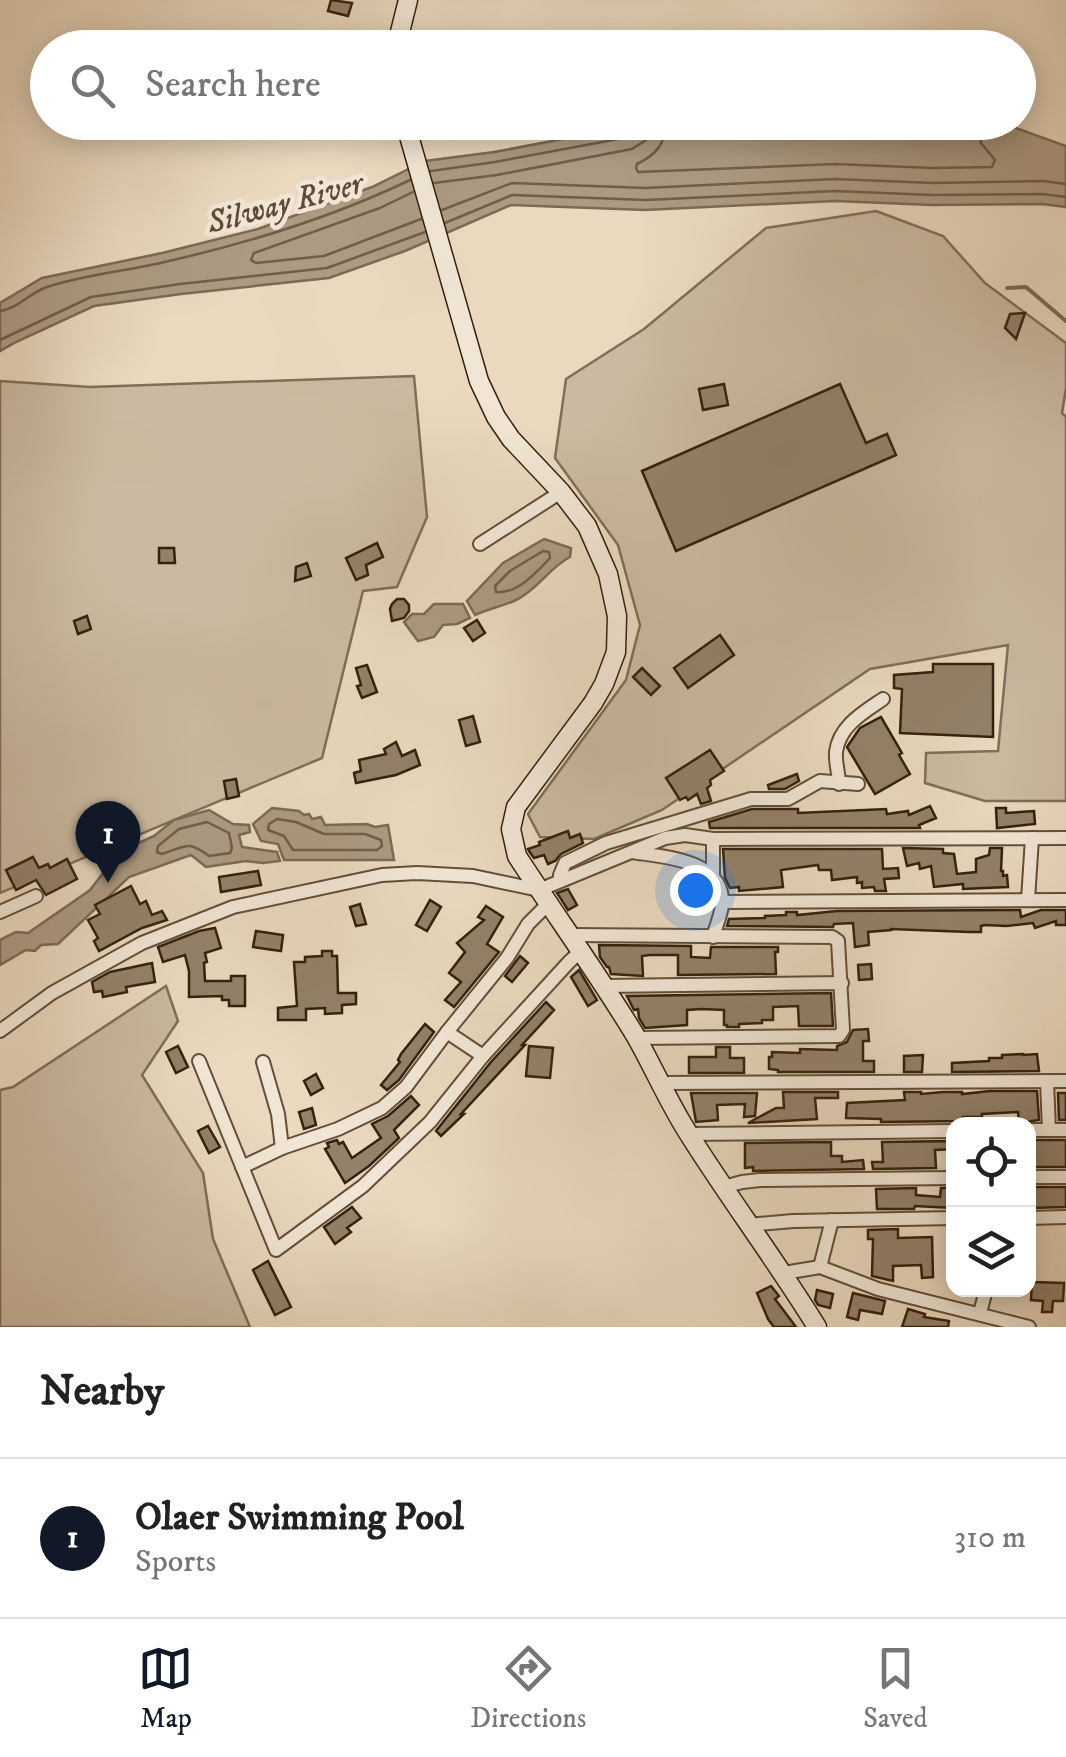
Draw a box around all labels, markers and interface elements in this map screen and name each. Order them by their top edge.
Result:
search box [30,30,1036,140]
icon: search [65,58,120,113]
text: Search here [145,61,321,109]
water label: Silway River [202,163,370,244]
pin: 1 [76,800,140,883]
your location [670,865,721,916]
map controls [946,1117,1036,1297]
button: locate [946,1117,1036,1207]
button: layers [946,1207,1036,1297]
text: Nearby [40,1366,164,1418]
text: Olaer Swimming Pool [135,1494,464,1542]
text: 1 [67,1518,78,1558]
text: 310 m [954,1518,1026,1558]
text: Sports [135,1542,216,1582]
tab: Map [138,1641,193,1736]
tab: Directions [470,1641,586,1736]
tab: Saved [863,1641,928,1736]

